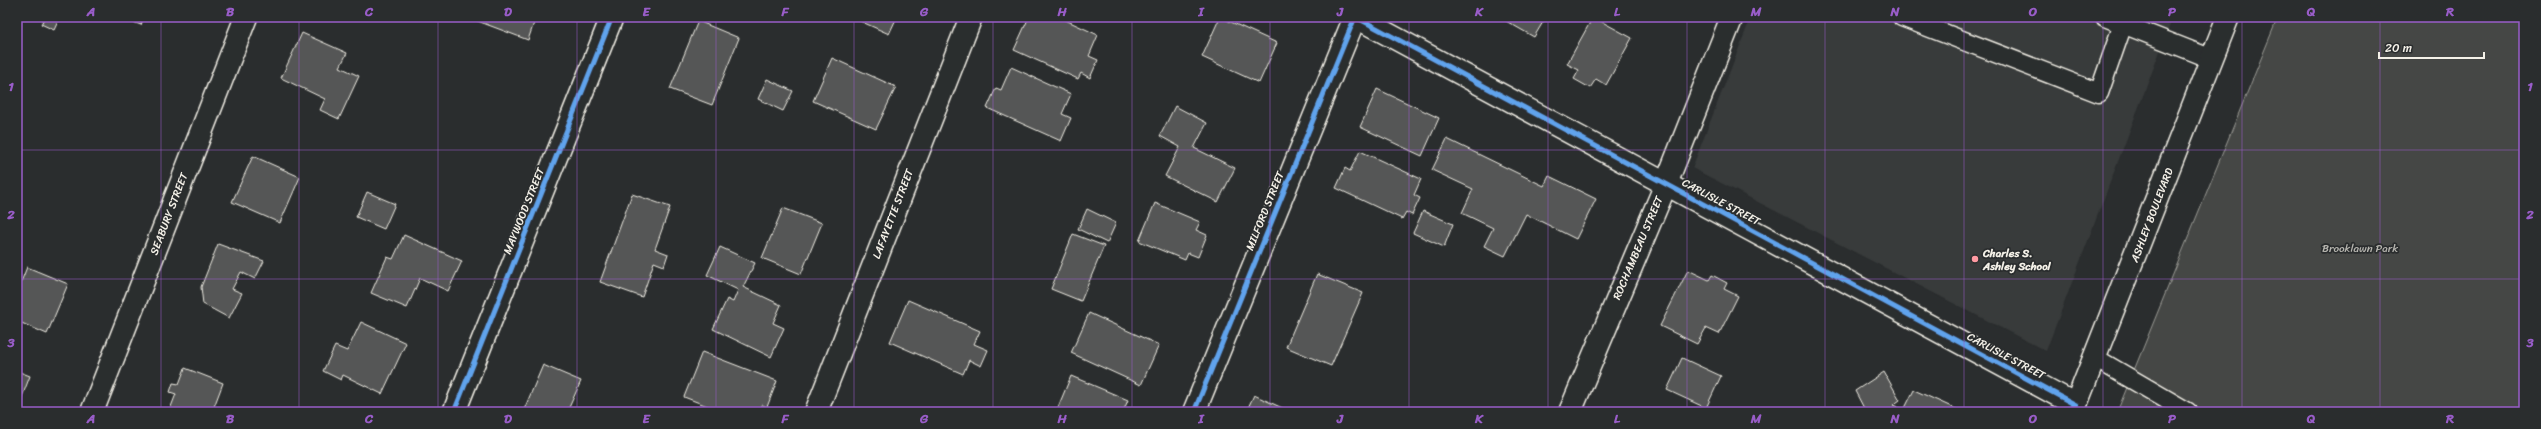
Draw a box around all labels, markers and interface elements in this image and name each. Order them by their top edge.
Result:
text: A [86,0,95,23]
text: B [226,0,235,23]
text: C [364,0,374,23]
text: D [504,0,512,23]
text: E [642,0,651,23]
text: F [780,0,789,23]
text: G [919,0,929,23]
text: H [1056,0,1067,23]
text: I [1197,0,1205,23]
text: J [1336,0,1344,23]
text: K [1474,0,1484,23]
text: L [1614,0,1621,23]
text: M [1750,0,1762,23]
text: N [1889,0,1900,23]
text: O [2028,0,2038,23]
text: P [2168,0,2176,23]
text: Q [2306,0,2316,23]
text: R [2445,0,2454,23]
scale bar [2379,34,2484,60]
text: 20 m [2385,37,2412,59]
text: 1 [8,75,14,98]
text: 1 [2527,75,2533,98]
street label: MAYWOOD STREET [498,164,550,257]
street label: ASHLEY BOULEVARD [2125,165,2179,266]
street label: LAFAYETTE STREET [867,166,919,262]
street label: MILFORD STREET [1240,168,1290,254]
street label: SEABURY STREET [145,169,194,258]
street label: CARLISLE STREET [1678,173,1764,231]
street label: ROCHAMBEAU STREET [1608,193,1669,303]
text: 2 [6,203,15,226]
text: 2 [2525,203,2534,226]
park label: Brooklawn Park [2322,239,2398,258]
place label: Charles S. Ashley School [1982,244,2052,276]
marker: Charles S. Ashley School [1970,254,1980,264]
street label: CARLISLE STREET [1963,327,2049,385]
text: 3 [6,331,15,354]
text: 3 [2525,331,2534,354]
text: A [86,407,95,429]
text: B [226,407,235,429]
text: C [364,407,374,429]
text: D [504,407,512,429]
text: E [642,407,651,429]
text: F [780,407,789,429]
text: G [919,407,929,429]
text: H [1056,407,1067,429]
text: I [1197,407,1205,429]
text: J [1336,407,1344,429]
text: K [1474,407,1484,429]
text: L [1614,407,1621,429]
text: M [1750,407,1762,429]
text: N [1889,407,1900,429]
text: O [2028,407,2038,429]
text: P [2168,407,2176,429]
text: Q [2306,407,2316,429]
text: R [2445,407,2454,429]

